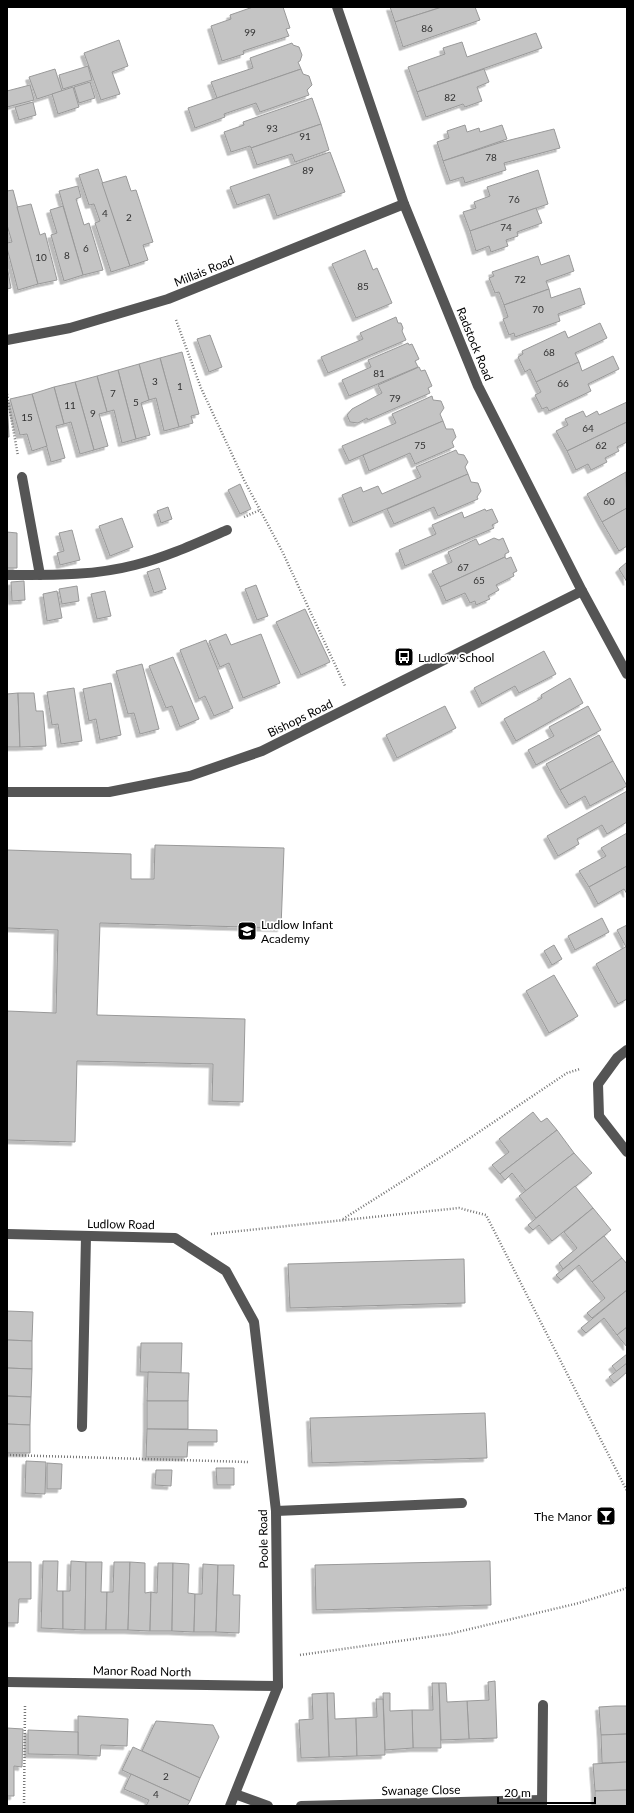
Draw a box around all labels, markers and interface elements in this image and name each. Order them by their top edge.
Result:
house number: 86 [421,22,433,34]
house number: 99 [244,26,256,38]
house number: 82 [444,91,456,103]
house number: 93 [266,122,278,134]
house number: 91 [299,130,311,142]
house number: 78 [485,151,497,163]
house number: 89 [302,164,314,176]
house number: 76 [508,193,520,205]
house number: 4 [102,207,108,219]
house number: 2 [126,211,132,223]
house number: 74 [500,221,512,233]
house number: 6 [83,242,89,254]
house number: 8 [64,249,70,261]
house number: 10 [35,251,47,263]
street label: Millais Road [172,252,236,290]
house number: 72 [514,273,526,285]
house number: 85 [357,280,369,292]
house number: 70 [532,303,544,315]
street label: Radstock Road [453,305,497,383]
house number: 68 [543,346,555,358]
house number: 81 [373,367,385,379]
house number: 3 [152,375,158,387]
house number: 66 [557,377,569,389]
house number: 1 [177,380,183,392]
house number: 7 [110,387,116,399]
house number: 79 [389,392,401,404]
house number: 5 [133,396,139,408]
house number: 11 [64,399,76,411]
house number: 9 [90,407,96,419]
house number: 15 [21,411,33,423]
house number: 64 [582,422,594,434]
house number: 75 [414,439,426,451]
house number: 62 [595,439,607,451]
house number: 60 [603,495,615,507]
house number: 67 [457,561,469,573]
house number: 65 [473,574,485,586]
bus stop icon: Ludlow School [393,646,415,668]
place label: Ludlow School [418,650,494,665]
street label: Bishops Road [265,696,335,740]
place label: Ludlow Infant Academy [261,917,334,946]
school or university icon: Ludlow Infant Academy [236,920,258,942]
street label: Ludlow Road [87,1216,155,1232]
bar icon: The Manor [595,1505,617,1527]
street label: Poole Road [255,1509,271,1569]
place label: The Manor [534,1509,593,1524]
street label: Manor Road North [93,1663,191,1679]
house number: 2 [163,1770,169,1782]
scale bar [498,1779,595,1805]
street label: Swanage Close [381,1782,461,1798]
text: 20 m [504,1785,531,1800]
house number: 4 [153,1788,159,1800]

